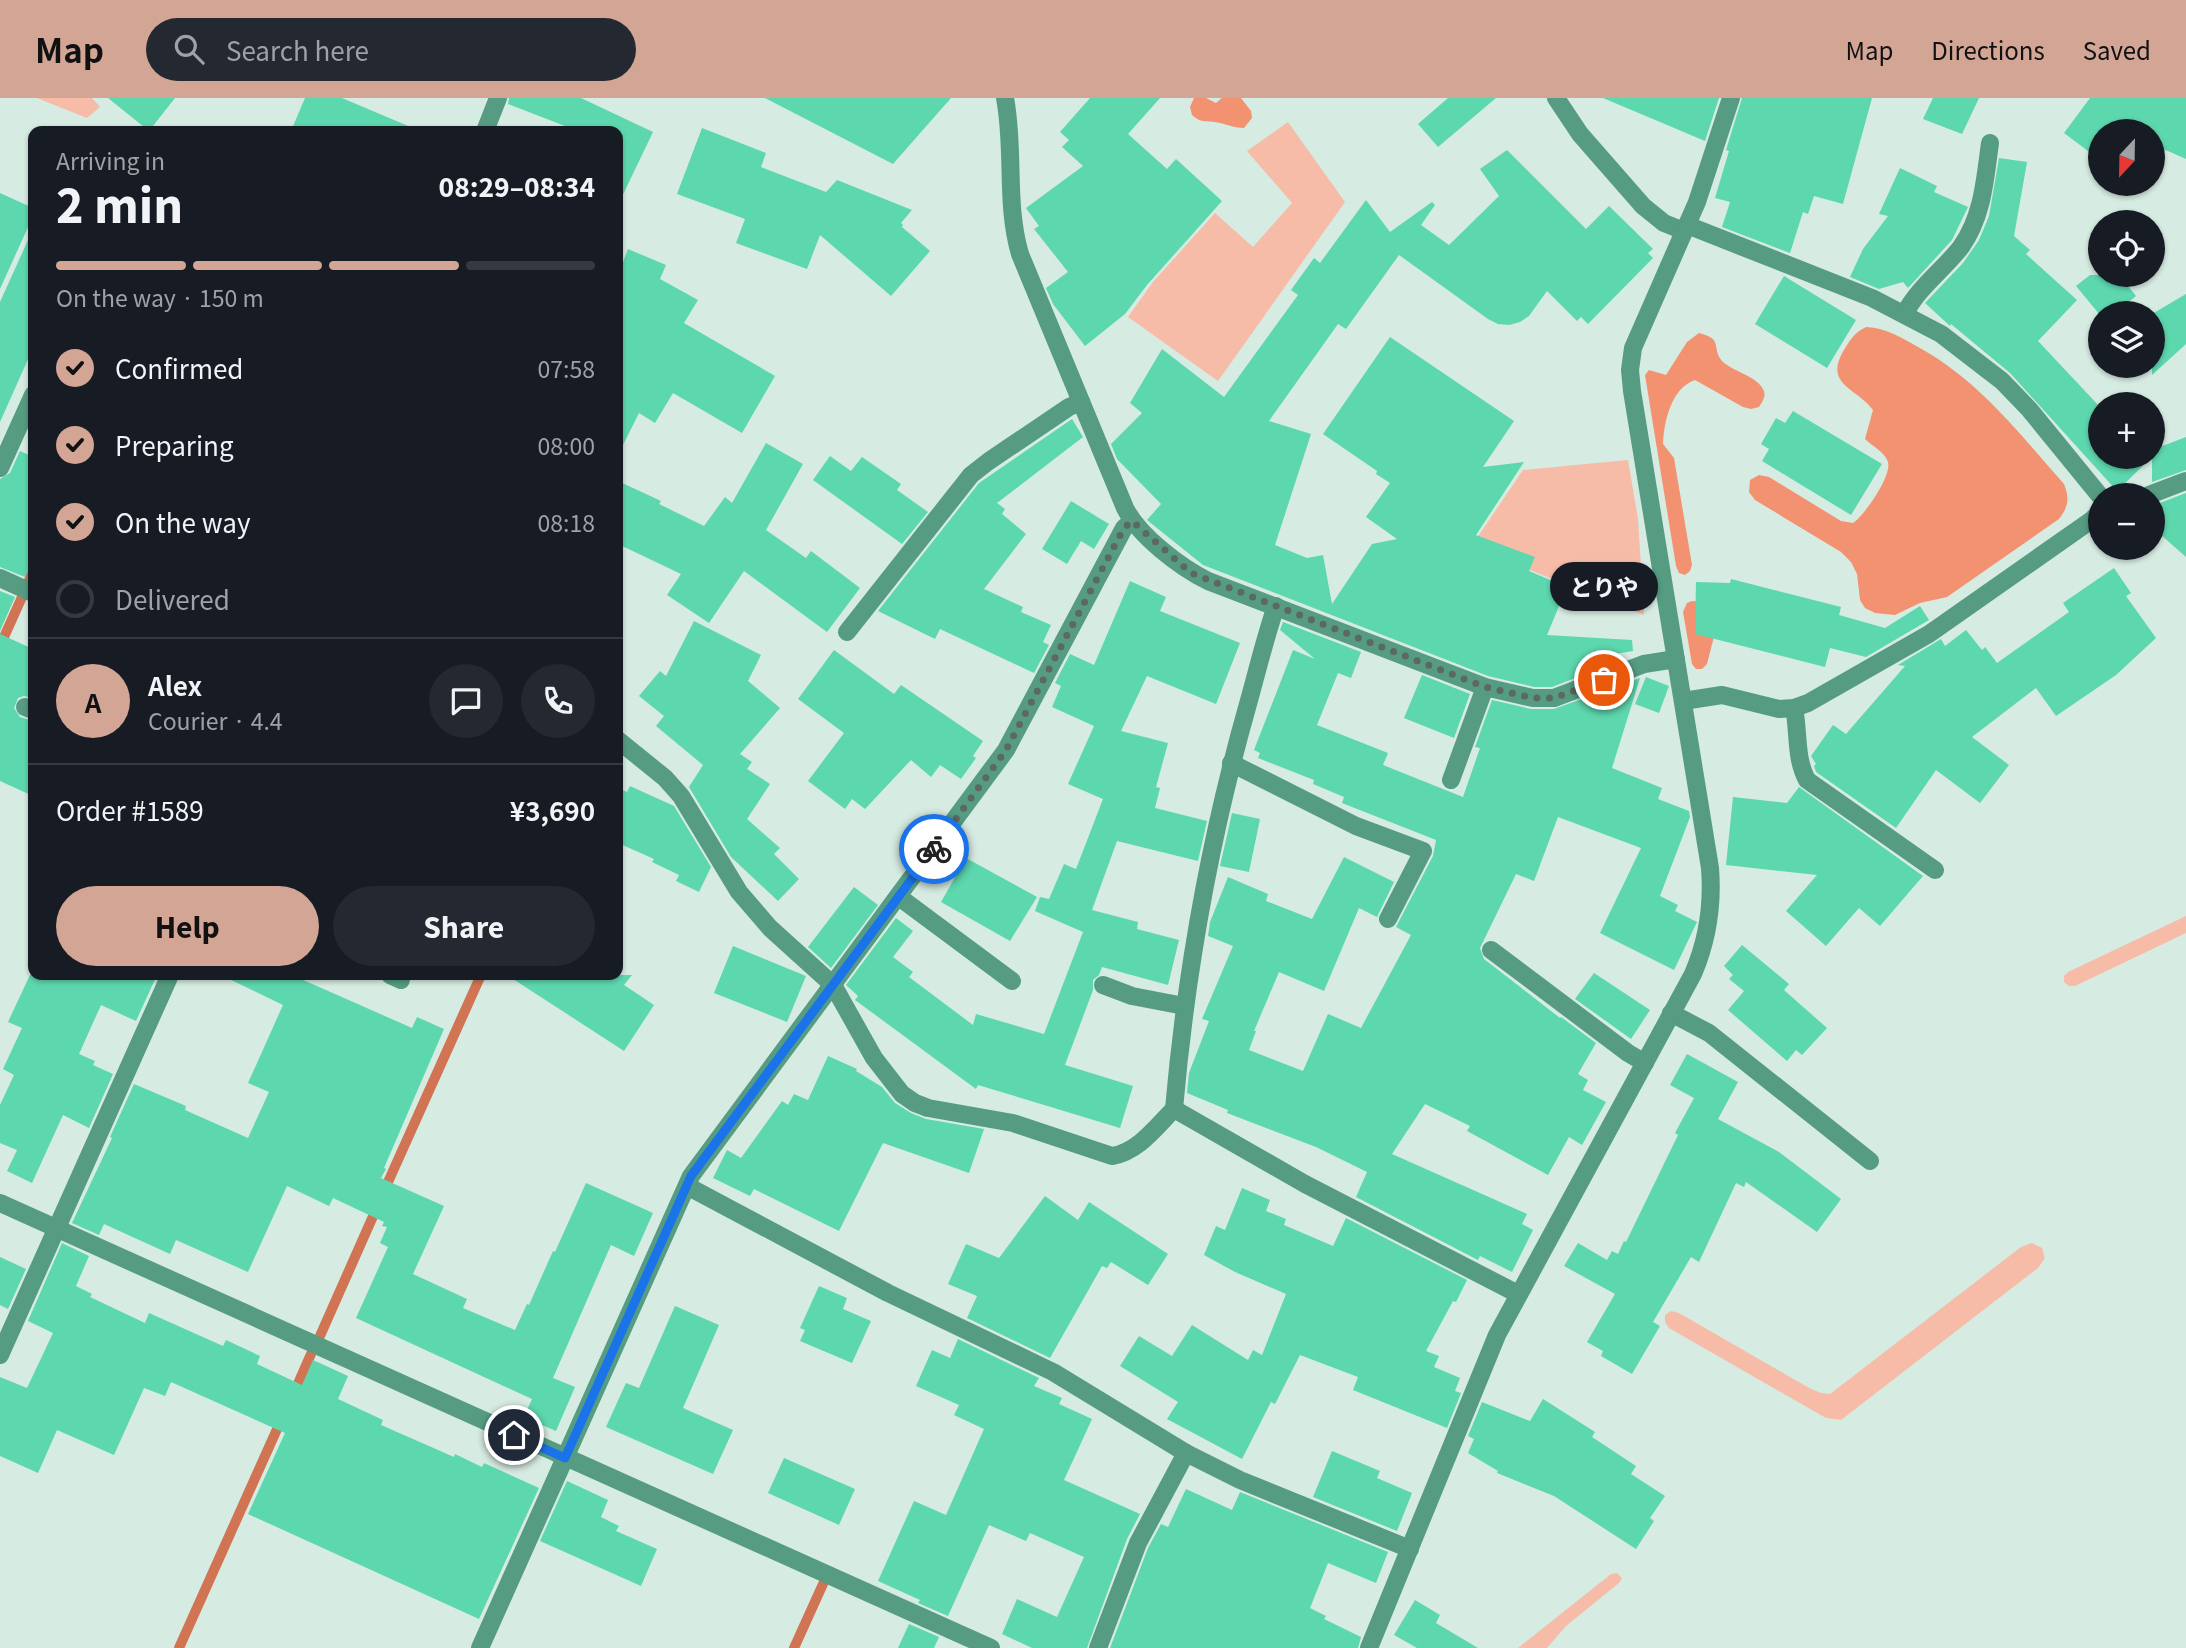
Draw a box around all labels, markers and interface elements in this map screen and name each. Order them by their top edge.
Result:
search box [146,18,636,81]
text: Map [35,25,104,73]
icon: search [170,30,208,68]
text: Search here [226,31,369,68]
text: Map [1845,32,1893,67]
text: Directions [1931,32,2045,67]
text: Saved [2083,32,2151,67]
north arrow [2088,119,2165,196]
map controls [2088,119,2165,560]
text: Arriving in [56,143,165,177]
text: 08:29–08:34 [439,167,595,204]
text: 2 min [56,170,183,236]
button: locate [2088,210,2165,287]
text: On the way · 150 m [56,280,264,314]
button: layers [2088,301,2165,378]
icon: check [56,349,94,387]
text: Confirmed [115,349,244,386]
text: 07:58 [538,351,595,385]
button: + [2088,392,2165,469]
icon: check [56,426,94,464]
text: Preparing [115,426,234,463]
text: 08:00 [538,428,595,462]
button: − [2088,483,2165,560]
icon: check [56,503,94,541]
text: On the way [115,503,250,540]
text: 08:18 [538,505,595,539]
callout: とりや [1550,561,1658,610]
text: とりや [1570,569,1639,603]
text: Delivered [115,580,230,617]
pin [1574,650,1634,710]
icon: bag [1585,661,1623,699]
button: chat [429,664,503,738]
button: phone [521,664,595,738]
text: Alex [148,666,202,703]
text: A [85,683,101,720]
text: Courier · 4.4 [148,703,283,737]
text: Order #1589 [56,791,204,828]
text: ¥3,690 [510,791,595,828]
courier [899,814,969,884]
icon: bike [915,830,953,868]
button: Help [56,886,319,966]
button: Share [333,886,595,966]
pin [484,1405,544,1465]
icon: home [495,1416,533,1454]

